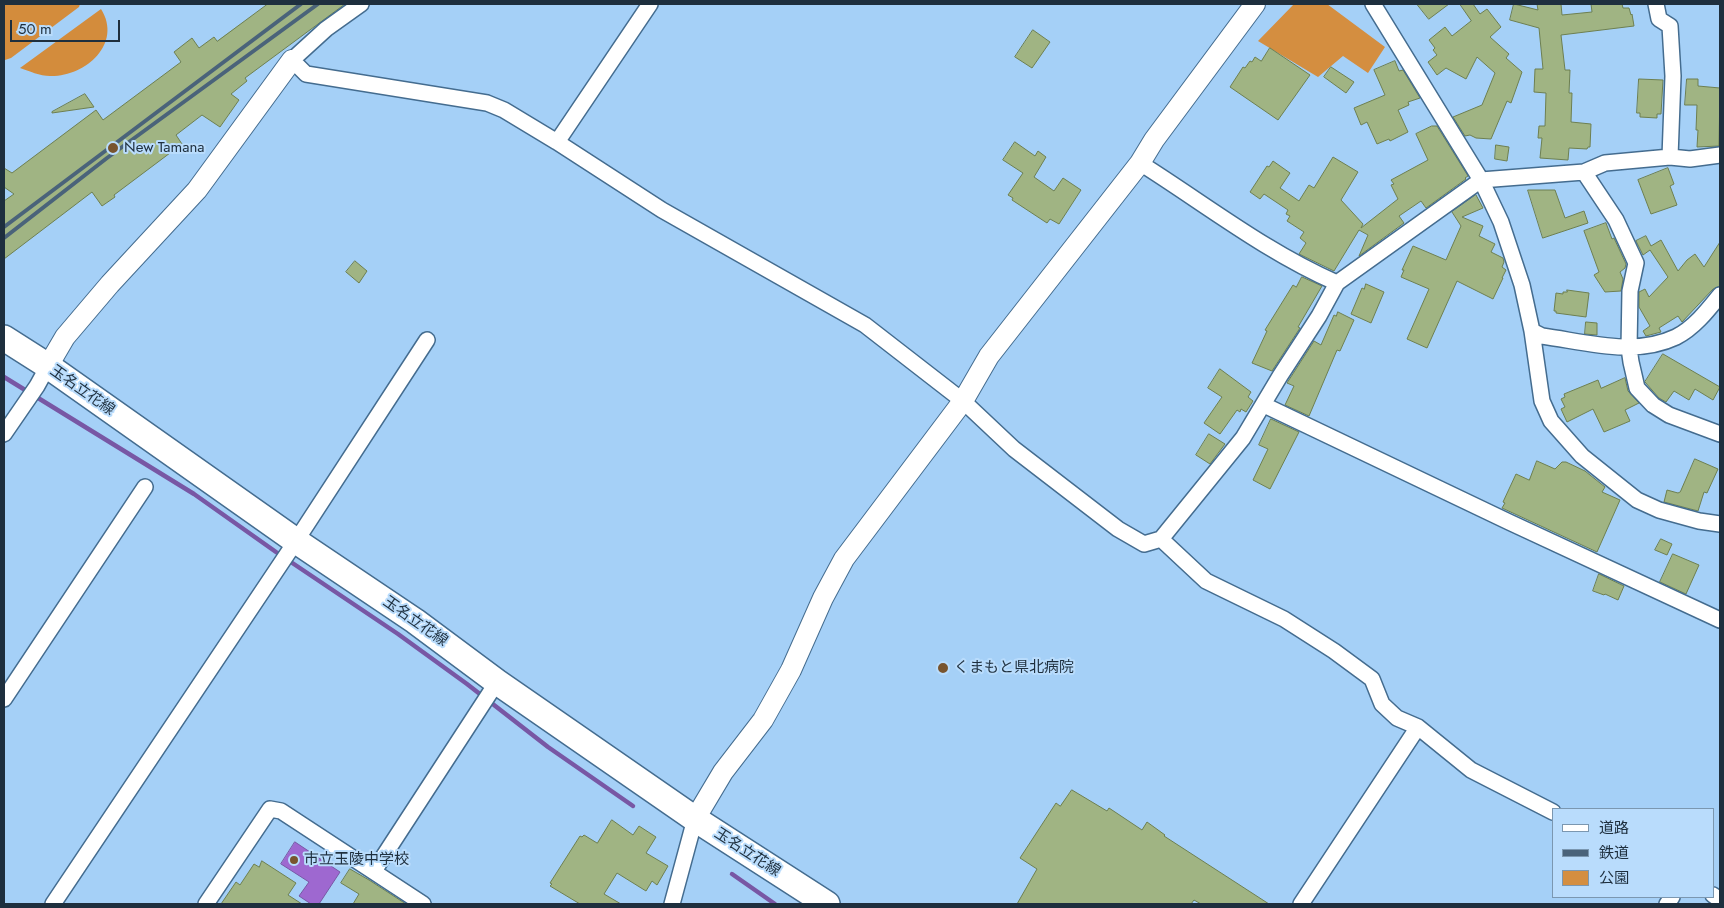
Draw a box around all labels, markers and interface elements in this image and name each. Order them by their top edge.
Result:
scale bar [12,10,122,42]
text: 50 m [18,18,52,40]
place label: New Tamana [124,139,205,157]
marker: New Tamana [106,141,120,155]
street label: 玉名立花線 [46,362,118,420]
street label: 玉名立花線 [379,593,451,651]
place label: くまもと県北病院 [954,659,1074,677]
marker: くまもと県北病院 [936,661,950,675]
legend [1552,808,1714,898]
text: 道路 [1599,817,1629,839]
street label: 玉名立花線 [711,825,783,881]
text: 鉄道 [1599,842,1629,864]
place label: 市立玉陵中学校 [304,851,409,869]
marker: 市立玉陵中学校 [288,854,300,866]
text: 公園 [1599,867,1629,889]

